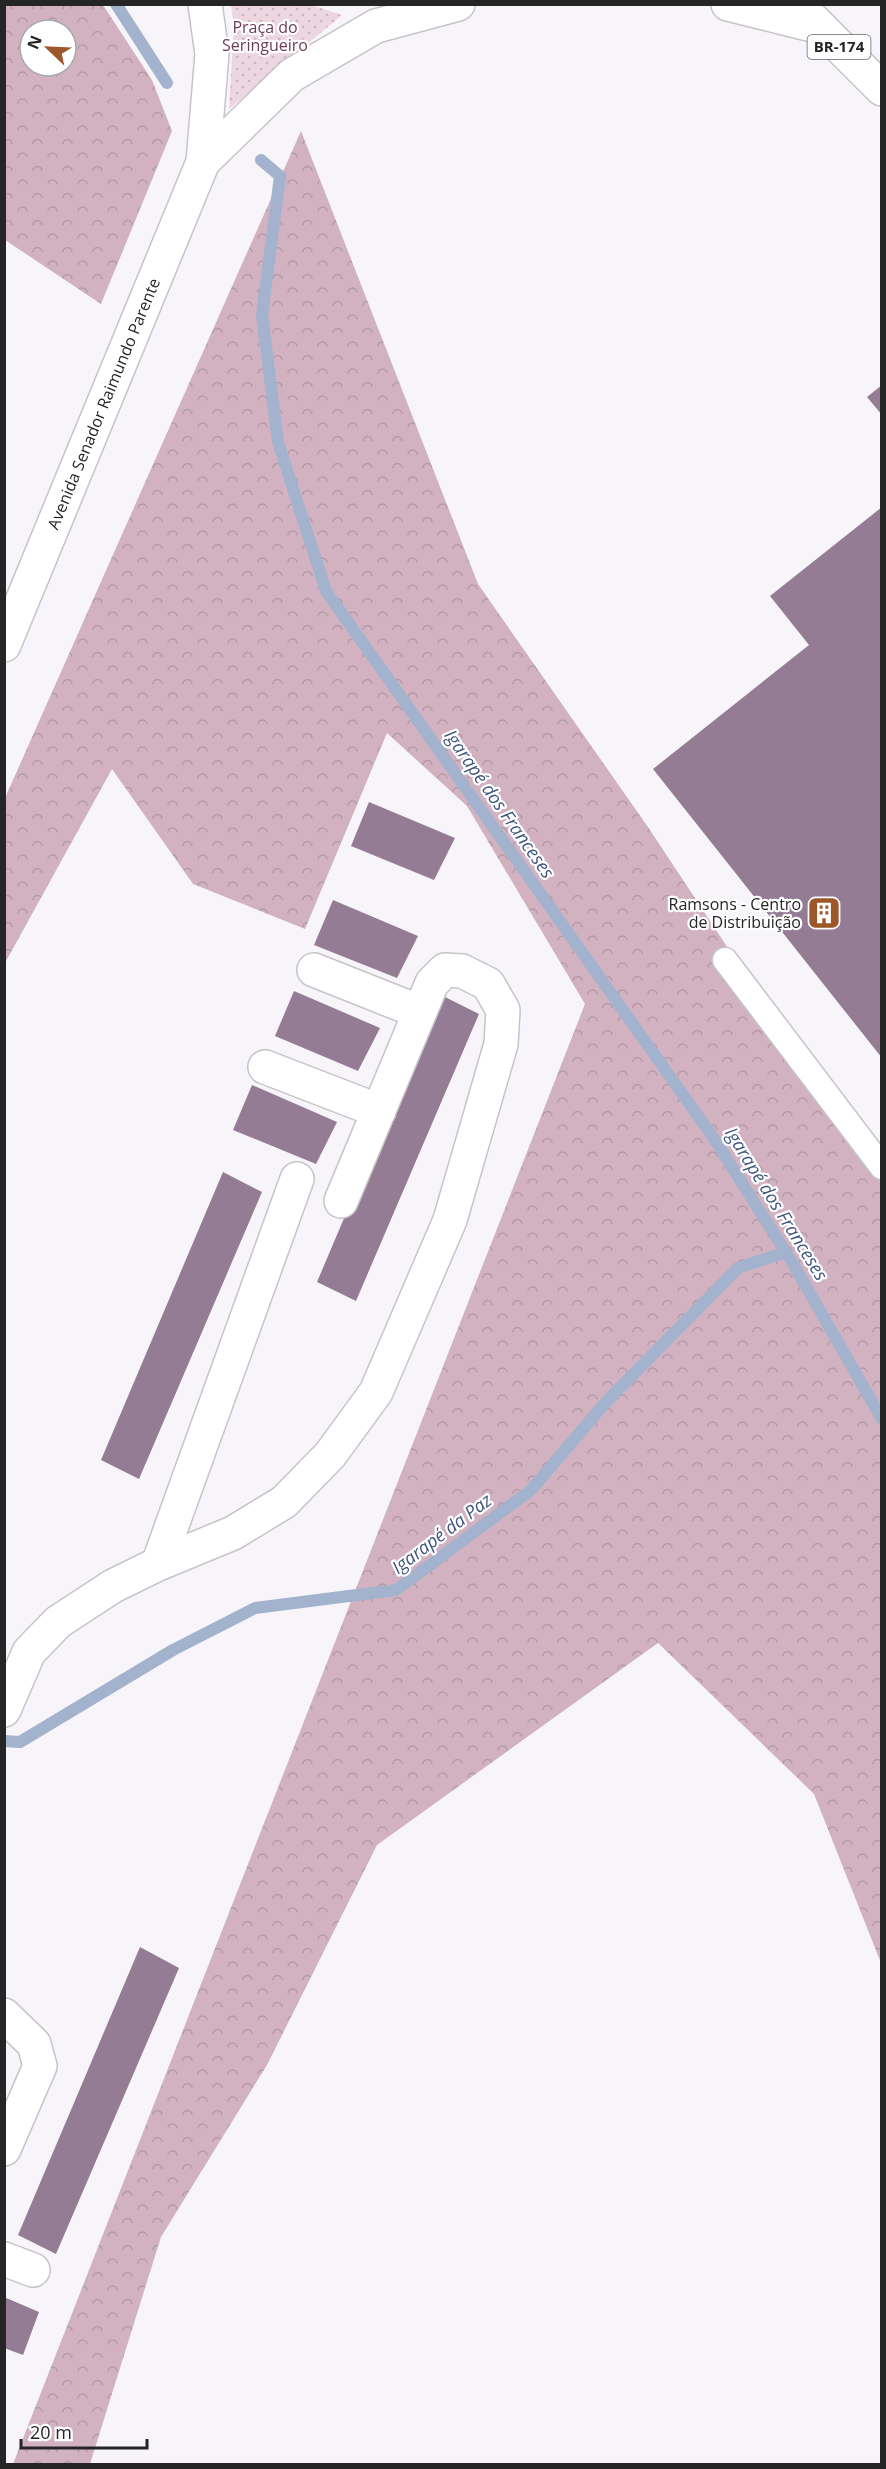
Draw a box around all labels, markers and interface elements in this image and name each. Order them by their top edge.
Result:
park label: Praça do Seringueiro [222,16,308,56]
north arrow [18,18,78,78]
text: N [22,32,47,52]
road number: BR-174 [808,35,870,59]
street label: Avenida Senador Raimundo Parente [42,275,165,533]
water label: Igarapé dos Franceses [439,724,560,883]
place label: Ramsons - Centro de Distribuição [669,893,801,933]
building icon: Ramsons - Centro de Distribuição [806,895,842,931]
water label: Igarapé dos Franceses [720,1122,834,1285]
water label: Igarapé da Paz [387,1488,496,1579]
scale bar [21,2412,147,2450]
text: 20 m [30,2420,72,2444]

